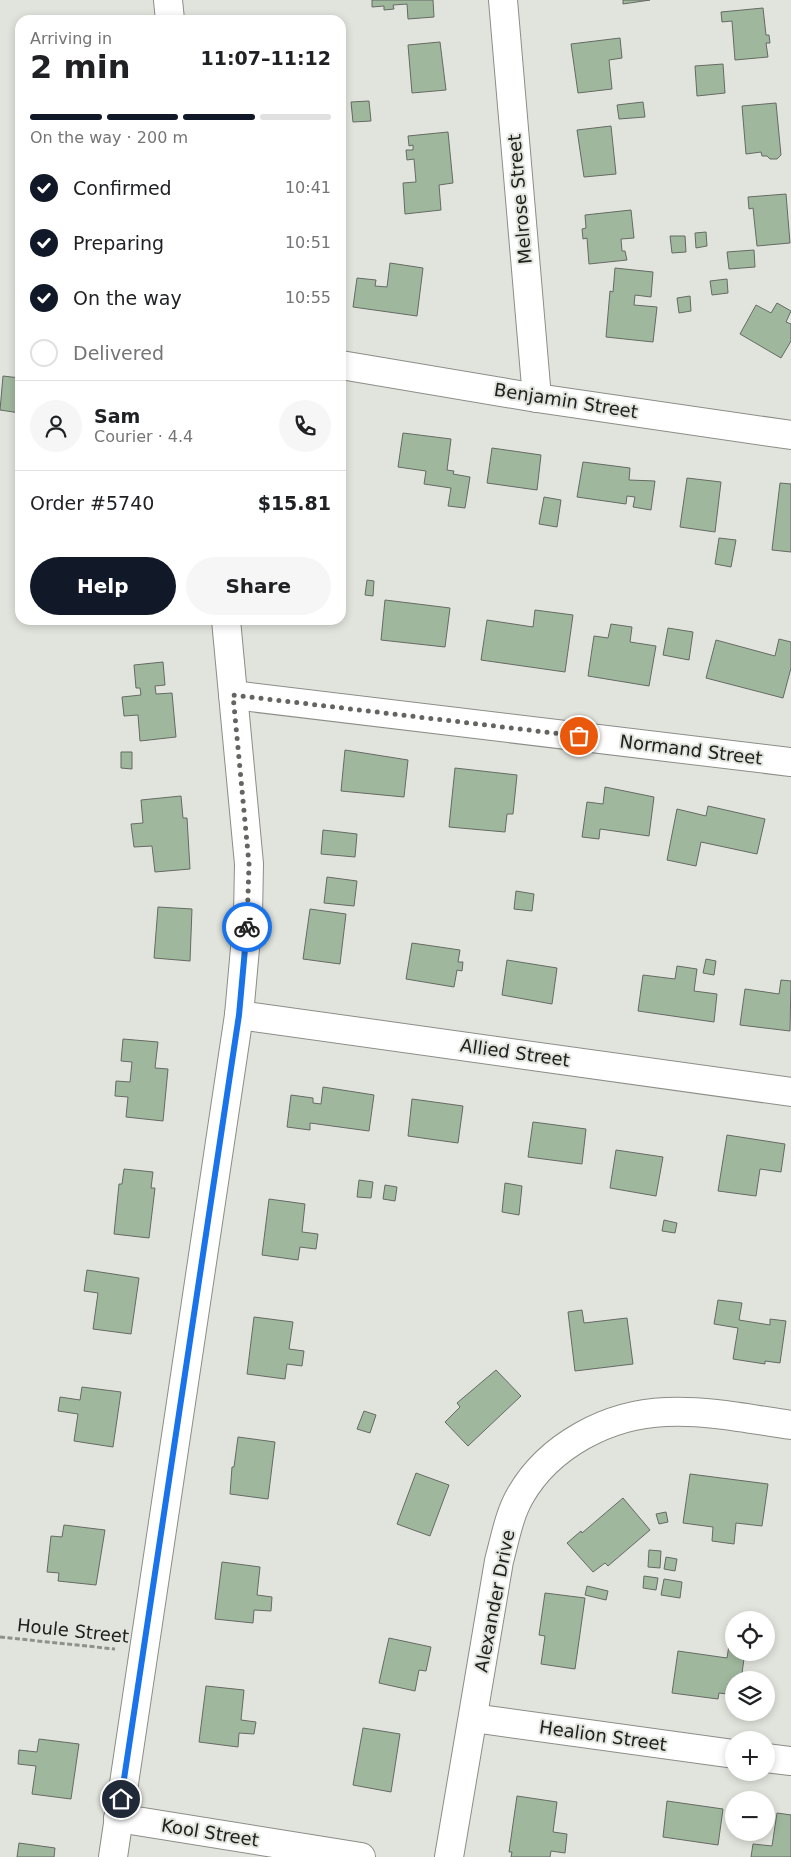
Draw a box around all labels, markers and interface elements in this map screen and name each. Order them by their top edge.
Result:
text: Arriving in [30,29,112,48]
text: 11:07–11:12 [201,47,331,69]
text: 2 min [30,48,131,86]
text: On the way · 200 m [30,128,188,147]
street label: Melrose Street [503,133,536,265]
icon: check [30,174,58,202]
text: Confirmed [73,177,172,199]
text: 10:41 [285,178,331,197]
icon: check [30,229,58,257]
text: Preparing [73,232,164,254]
text: 10:51 [285,233,331,252]
icon: check [30,284,58,312]
text: On the way [73,287,182,309]
text: 10:55 [285,288,331,307]
text: Delivered [73,342,164,364]
street label: Benjamin Street [493,379,639,422]
button: person [30,400,82,452]
button: phone [279,400,331,452]
text: Sam [94,405,140,427]
text: Courier · 4.4 [94,427,193,446]
text: Order #5740 [30,492,154,514]
text: $15.81 [258,492,331,514]
button: Help [30,557,176,615]
button: Share [186,557,331,615]
pin [558,715,600,757]
icon: bag [565,722,593,750]
street label: Normand Street [619,730,764,769]
courier [222,902,272,952]
icon: bike [233,913,261,941]
street label: Allied Street [459,1034,571,1071]
street label: Alexander Drive [470,1528,519,1674]
map controls [725,1611,775,1841]
button: locate [725,1611,775,1661]
street label: Houle Street [16,1614,130,1647]
button: layers [725,1671,775,1721]
street label: Healion Street [538,1716,668,1755]
button: + [725,1731,775,1781]
pin [100,1778,142,1820]
icon: home [107,1785,135,1813]
button: − [725,1791,775,1841]
street label: Kool Street [160,1814,260,1851]

